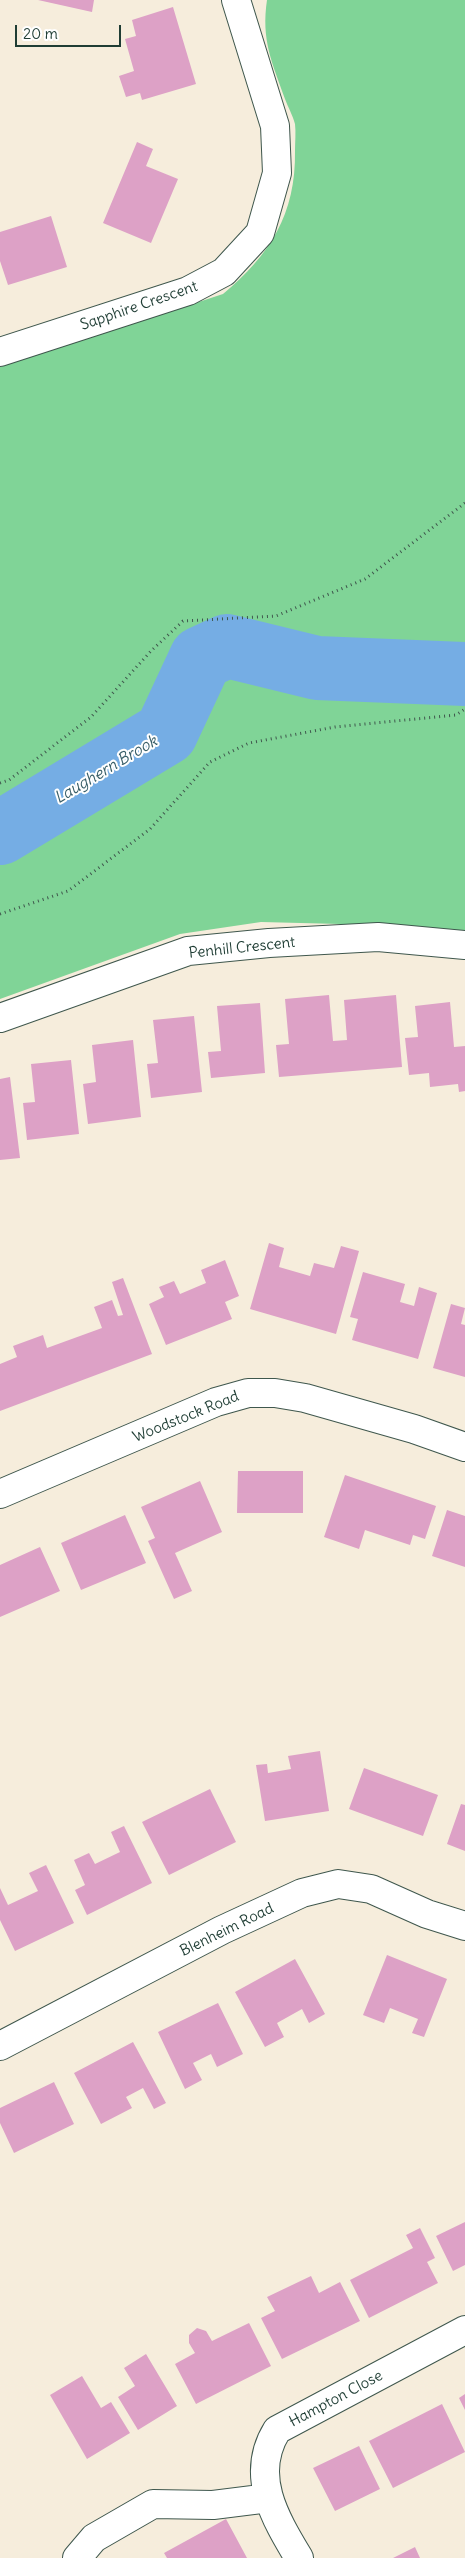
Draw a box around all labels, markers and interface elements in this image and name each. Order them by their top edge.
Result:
scale bar [18,15,124,47]
text: 20 m [23,24,58,43]
street label: Sapphire Crescent [78,278,200,334]
water label: Laughern Brook [51,732,161,808]
street label: Penhill Crescent [188,933,296,963]
street label: Woodstock Road [130,1387,242,1447]
street label: Blenheim Road [177,1900,277,1960]
street label: Hampton Close [286,2367,386,2431]

